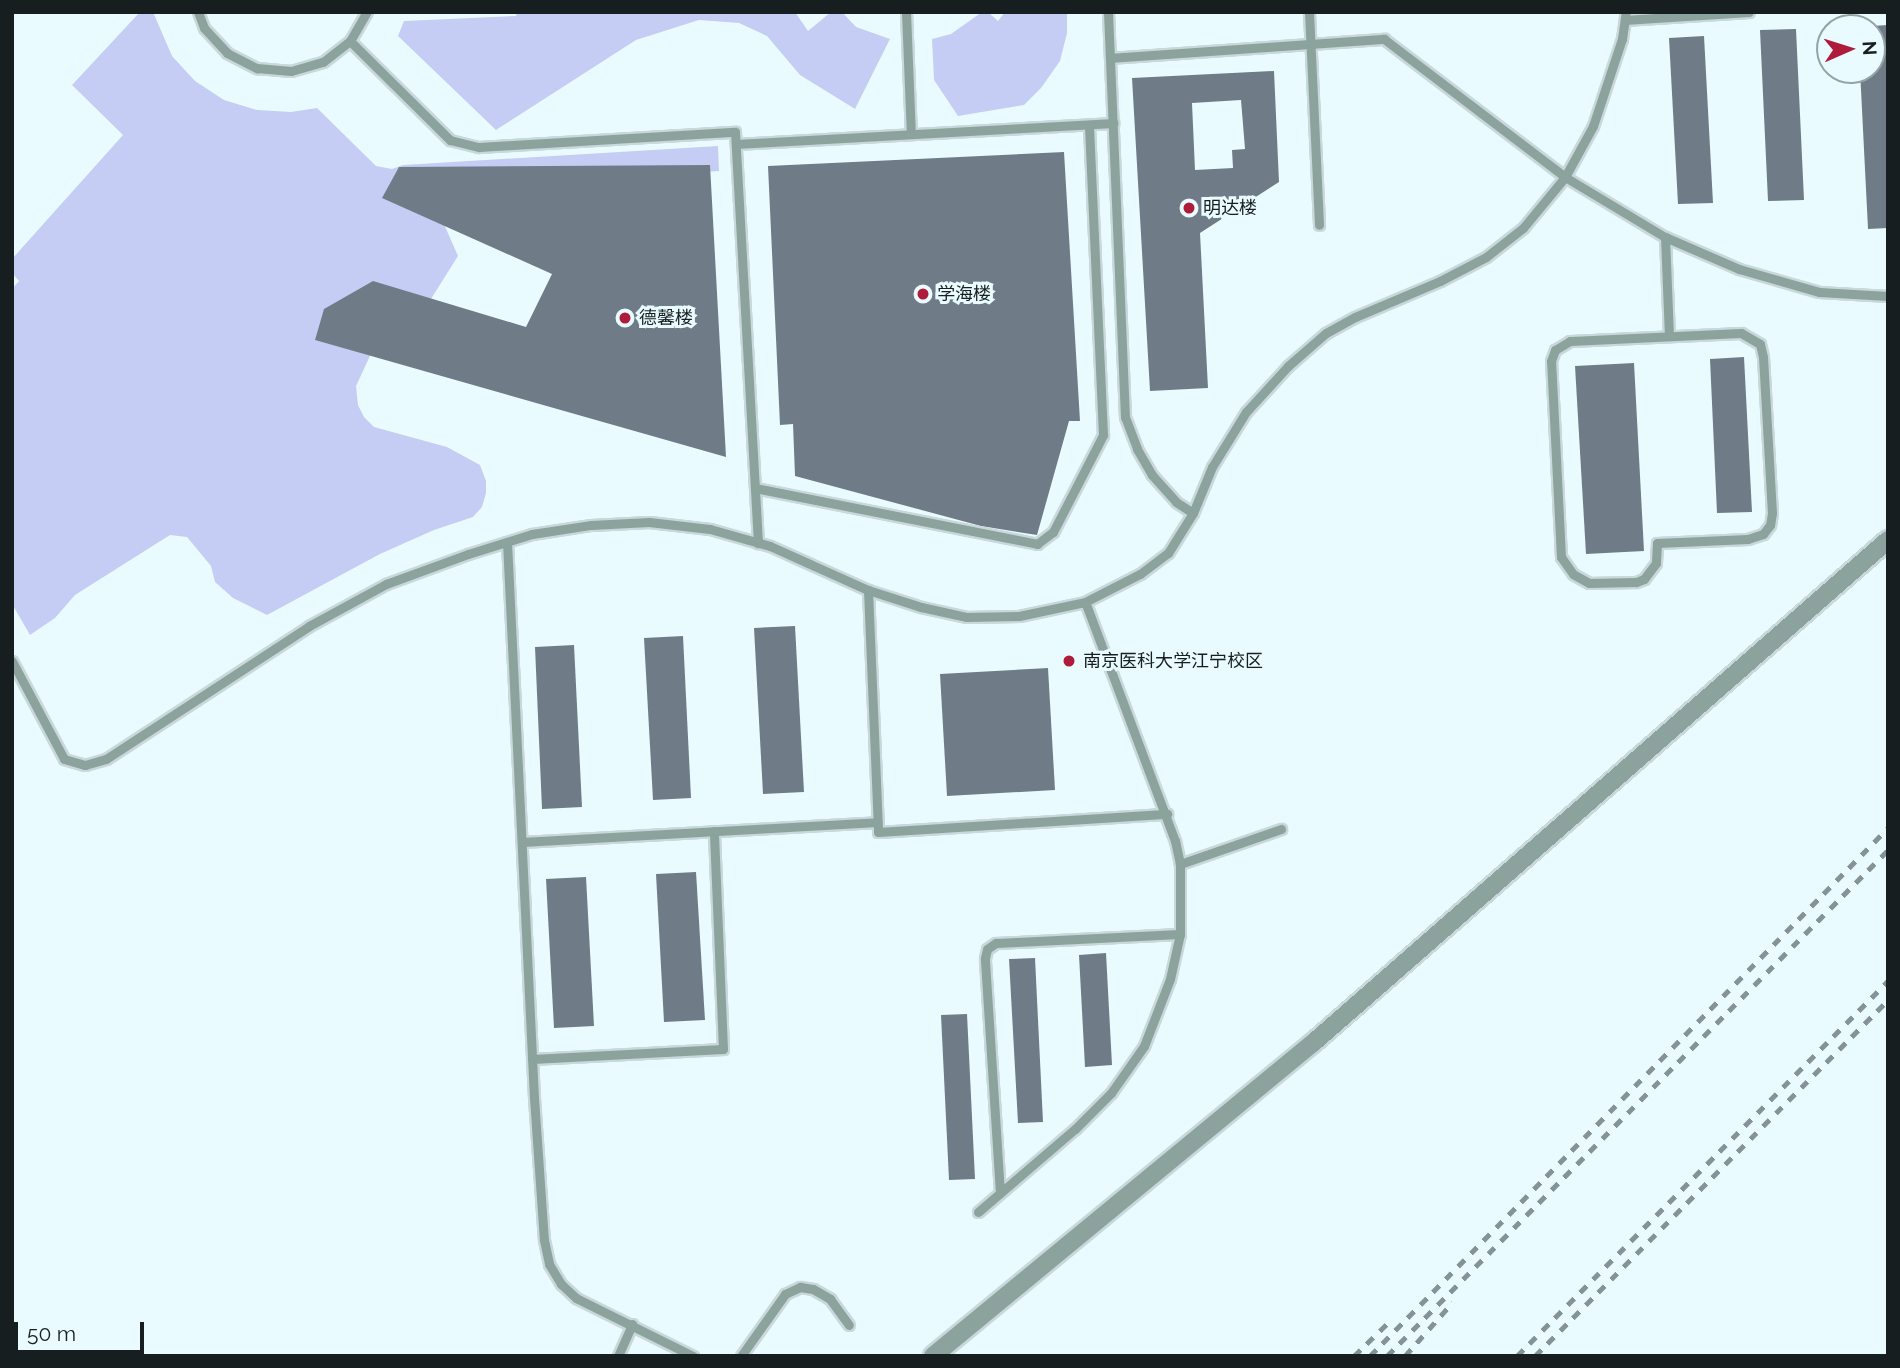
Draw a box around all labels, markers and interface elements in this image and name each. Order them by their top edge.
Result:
north arrow [1816,14,1886,84]
text: N [1859,40,1881,56]
place label: 明达楼 [1203,197,1257,219]
marker: 明达楼 [1181,200,1197,216]
place label: 学海楼 [937,283,991,305]
marker: 学海楼 [915,286,931,302]
place label: 德馨楼 [639,307,693,329]
marker: 德馨楼 [617,310,633,326]
place label: 南京医科大学江宁校区 [1083,650,1263,672]
marker: 南京医科大学江宁校区 [1061,653,1077,669]
scale bar [18,1308,147,1352]
text: 50 m [27,1321,76,1346]

